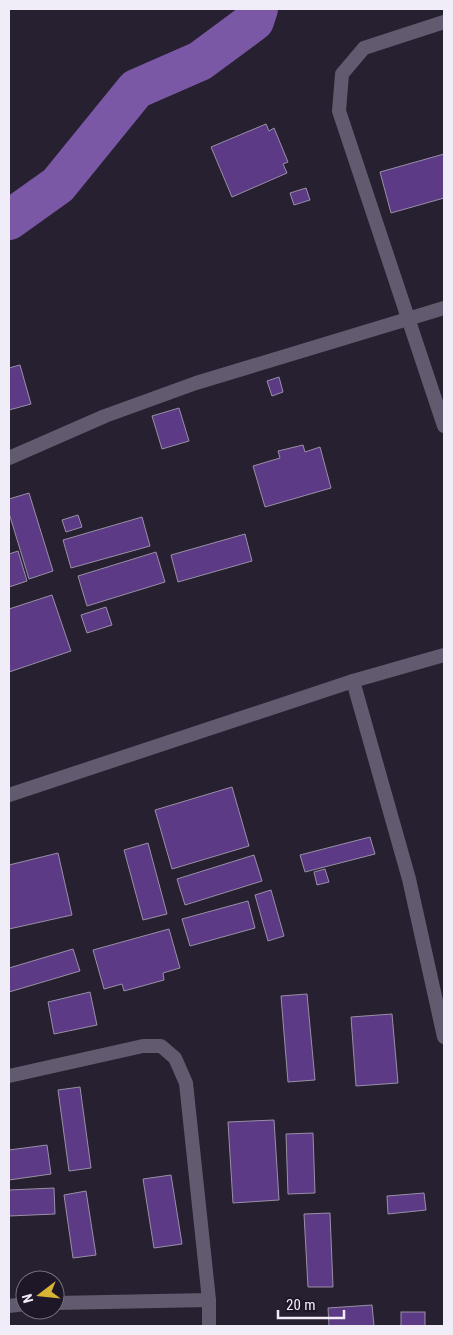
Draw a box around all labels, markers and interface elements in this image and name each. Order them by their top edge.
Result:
north arrow [15,1270,65,1320]
scale bar [278,1288,344,1320]
text: N [19,1292,36,1305]
text: 20 m [286,1296,316,1314]

